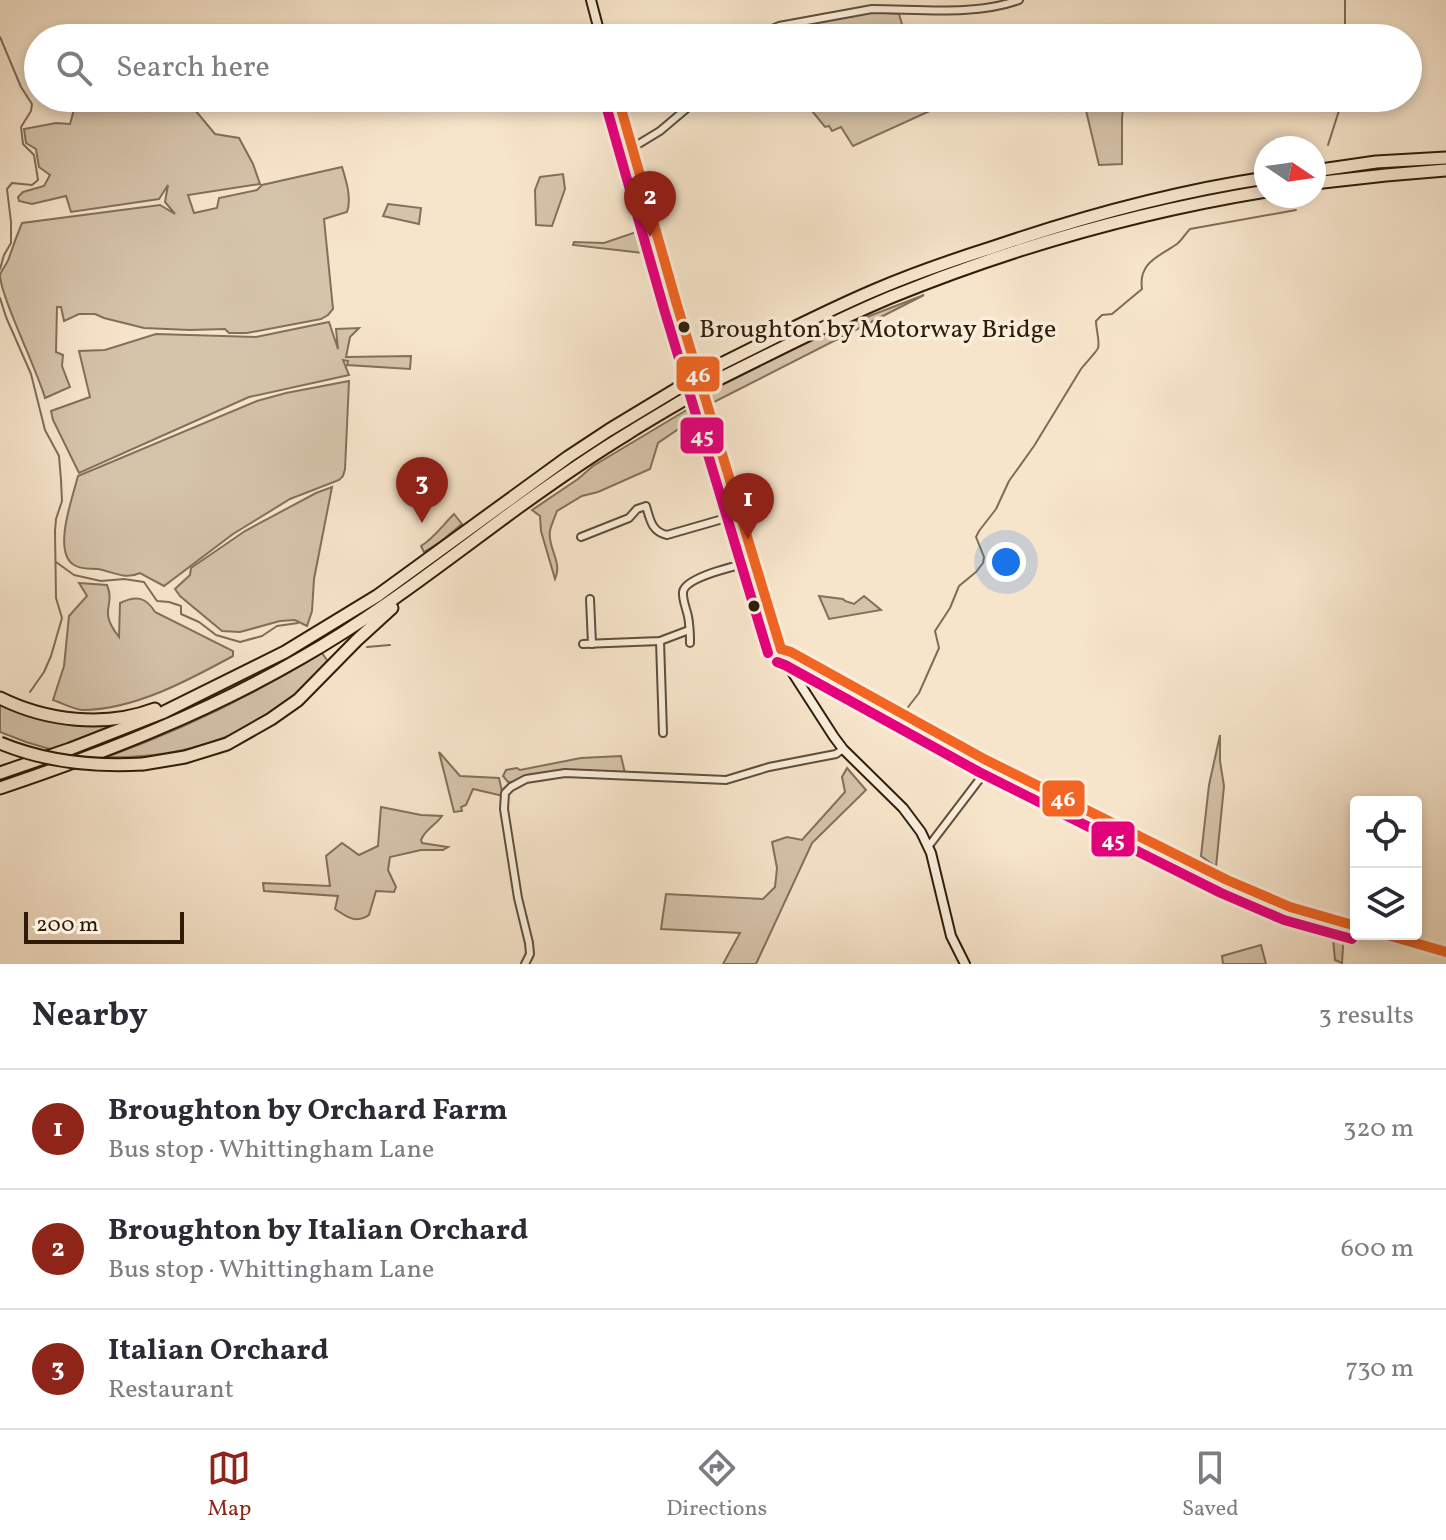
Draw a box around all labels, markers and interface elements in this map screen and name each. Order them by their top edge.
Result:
search box [24,24,1422,112]
icon: search [52,46,96,90]
text: Search here [116,47,270,89]
north arrow [1254,136,1326,208]
pin: 2 [624,171,676,237]
place label: Broughton by Motorway Bridge [699,312,1056,348]
marker: Broughton by Motorway Bridge [676,319,692,335]
line badge: 46 [675,355,721,393]
text: 46 [685,361,711,392]
line badge: 45 [679,416,725,455]
text: 45 [690,422,714,453]
pin: 3 [396,457,448,523]
pin: 1 [722,473,774,539]
your location [986,542,1026,582]
unlabelled marker [746,598,762,614]
line badge: 46 [1041,779,1086,818]
text: 46 [1050,785,1076,816]
map controls [1350,796,1422,940]
button: locate [1350,796,1422,868]
line badge: 45 [1090,820,1136,858]
text: 45 [1101,826,1125,857]
button: layers [1350,868,1422,940]
scale bar [24,908,184,944]
text: 200 m [36,910,98,941]
text: Nearby [32,993,148,1040]
text: 3 results [1318,998,1414,1034]
text: Broughton by Orchard Farm [108,1090,508,1132]
text: 1 [53,1111,63,1147]
text: 320 m [1343,1111,1414,1147]
text: Bus stop · Whittingham Lane [108,1132,434,1168]
text: Broughton by Italian Orchard [108,1210,528,1252]
text: 2 [51,1231,65,1267]
text: 600 m [1341,1231,1414,1267]
text: Bus stop · Whittingham Lane [108,1252,434,1288]
text: Italian Orchard [108,1330,329,1372]
text: 3 [51,1351,65,1387]
text: 730 m [1346,1351,1414,1387]
text: Restaurant [108,1372,234,1408]
tab: Map [207,1446,251,1525]
tab: Directions [666,1446,767,1525]
tab: Saved [1182,1446,1239,1525]

